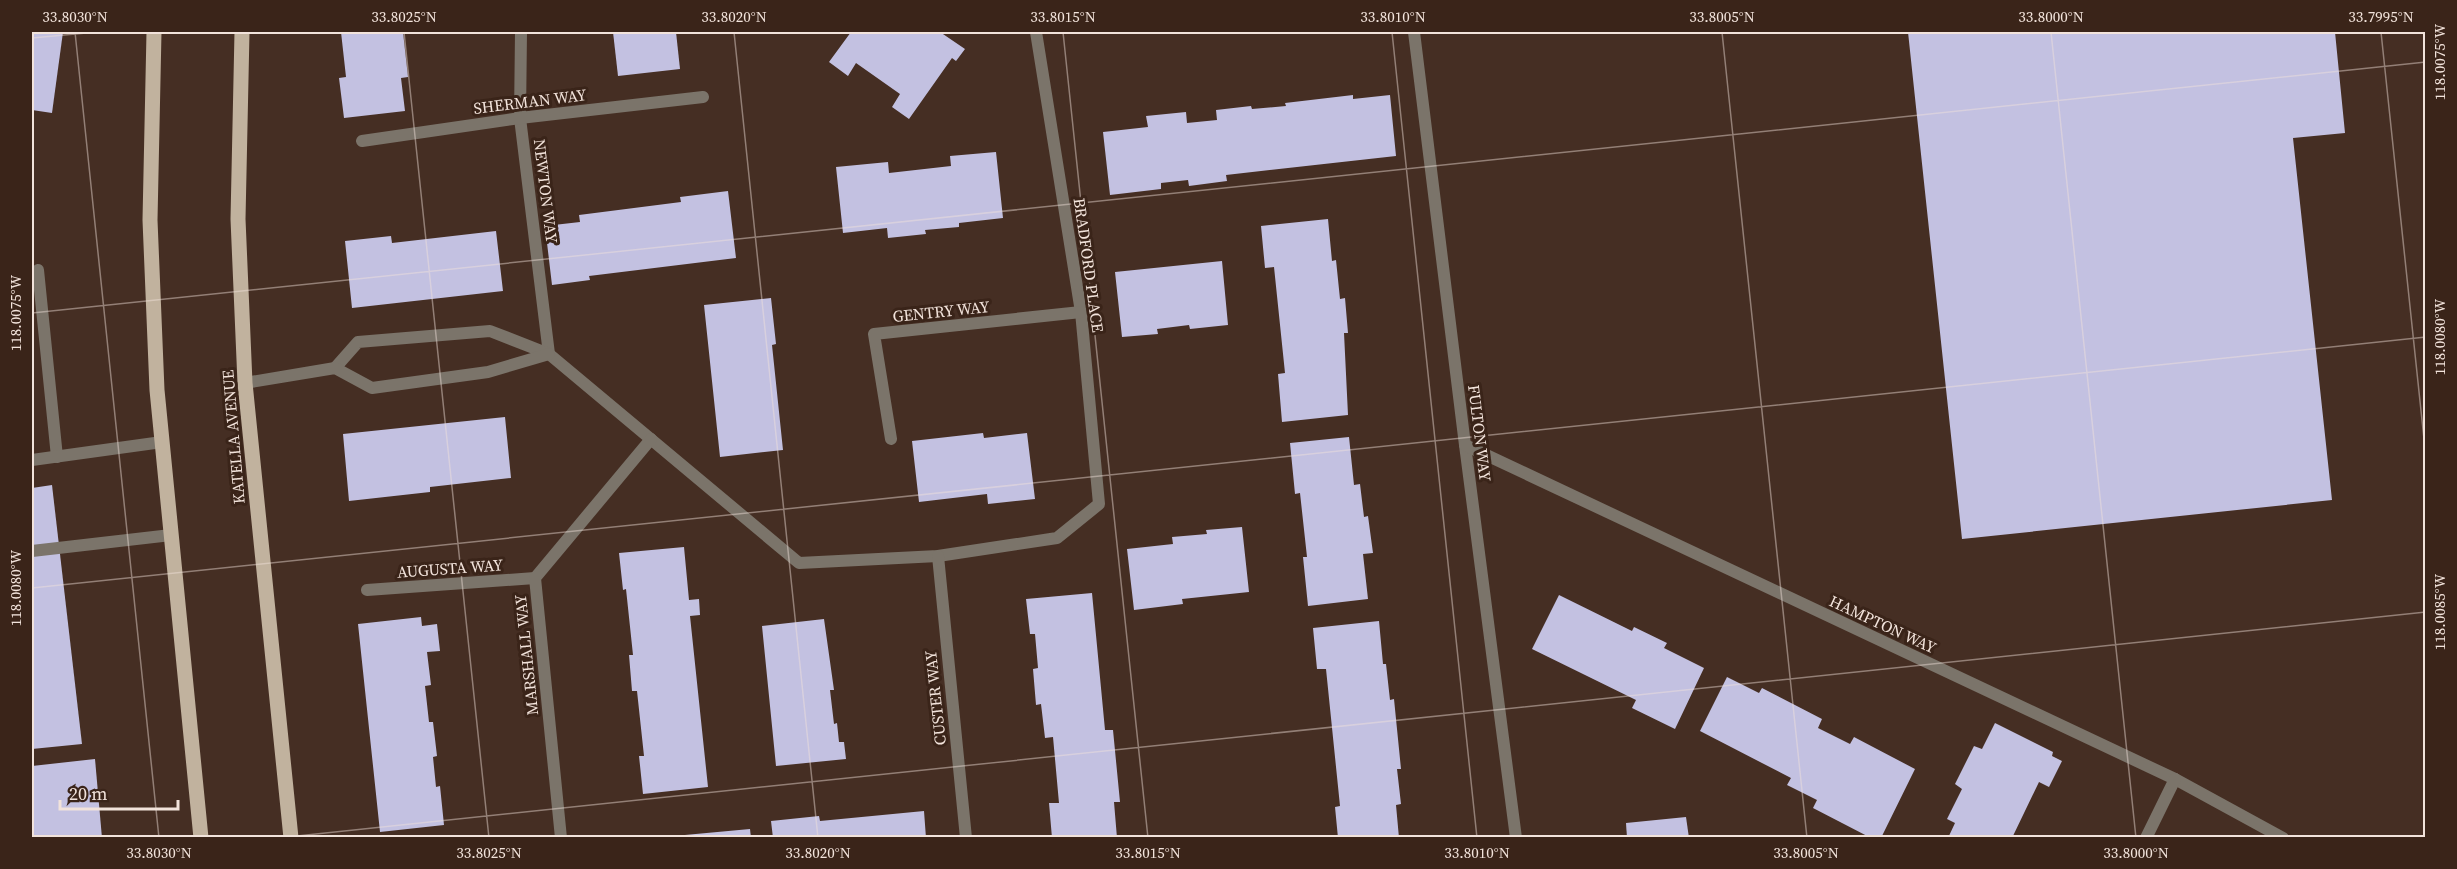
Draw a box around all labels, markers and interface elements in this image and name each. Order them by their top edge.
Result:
text: 33.8030°N [42,6,108,27]
text: 33.8025°N [371,6,437,27]
text: 33.8020°N [701,6,767,27]
text: 33.8015°N [1030,6,1096,27]
text: 33.8010°N [1360,6,1426,27]
text: 33.8005°N [1689,6,1755,27]
text: 33.8000°N [2018,6,2084,27]
text: 33.7995°N [2348,6,2414,27]
text: 118.0075°W [2429,23,2450,100]
street label: SHERMAN WAY [472,83,588,119]
street label: NEWTON WAY [529,138,563,244]
street label: BRADFORD PLACE [1069,196,1109,334]
text: 118.0075°W [5,274,26,351]
street label: GENTRY WAY [891,295,991,327]
text: 118.0080°W [2429,298,2450,375]
street label: KATELLA AVENUE [216,369,250,505]
street label: FULTON WAY [1463,383,1497,483]
text: 118.0080°W [5,549,26,626]
street label: AUGUSTA WAY [396,553,504,583]
text: 118.0085°W [2429,573,2450,650]
street label: HAMPTON WAY [1826,590,1940,658]
street label: MARSHALL WAY [509,593,543,717]
street label: CUSTER WAY [919,650,951,746]
scale bar [60,773,178,811]
text: 20 m [69,781,107,806]
text: 33.8030°N [126,842,192,863]
text: 33.8025°N [456,842,522,863]
text: 33.8020°N [785,842,851,863]
text: 33.8015°N [1115,842,1181,863]
text: 33.8010°N [1444,842,1510,863]
text: 33.8005°N [1773,842,1839,863]
text: 33.8000°N [2103,842,2169,863]

